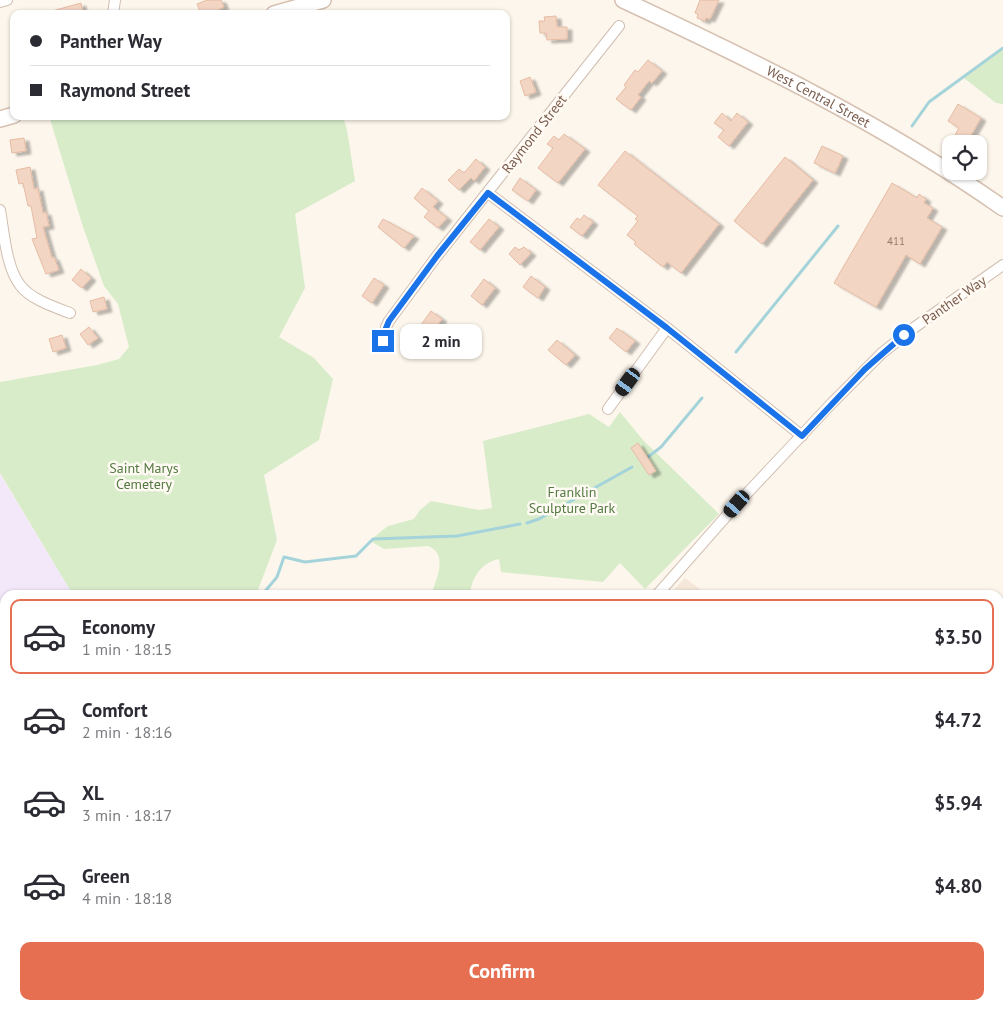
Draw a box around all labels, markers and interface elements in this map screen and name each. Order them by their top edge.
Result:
text: Panther Way [60,29,162,53]
street label: West Central Street [764,62,874,132]
text: Raymond Street [60,78,190,102]
street label: Raymond Street [498,91,571,177]
map controls [942,135,987,180]
button: locate [942,135,987,180]
house number: 411 [887,234,905,248]
street label: Panther Way [918,271,990,329]
callout: 2 min [400,324,483,358]
route start [893,324,915,346]
route end [372,330,394,352]
text: 2 min [421,331,461,351]
car [613,365,642,399]
park label: Saint Marys Cemetery [109,459,179,493]
park label: Franklin Sculpture Park [529,483,616,517]
car [721,488,752,520]
icon: car [22,614,67,659]
text: Economy [82,615,155,639]
text: $3.50 [934,625,982,649]
text: 1 min · 18:15 [82,639,172,659]
icon: car [22,697,67,742]
text: Comfort [82,698,148,722]
text: $4.72 [934,708,982,732]
text: 2 min · 18:16 [82,722,172,742]
icon: car [22,780,67,825]
text: XL [82,781,104,805]
text: $5.94 [934,791,982,815]
text: 3 min · 18:17 [82,805,172,825]
icon: car [22,863,67,908]
text: Green [82,864,130,888]
text: $4.80 [934,874,982,898]
text: 4 min · 18:18 [82,888,172,908]
button: Confirm [20,942,984,1000]

